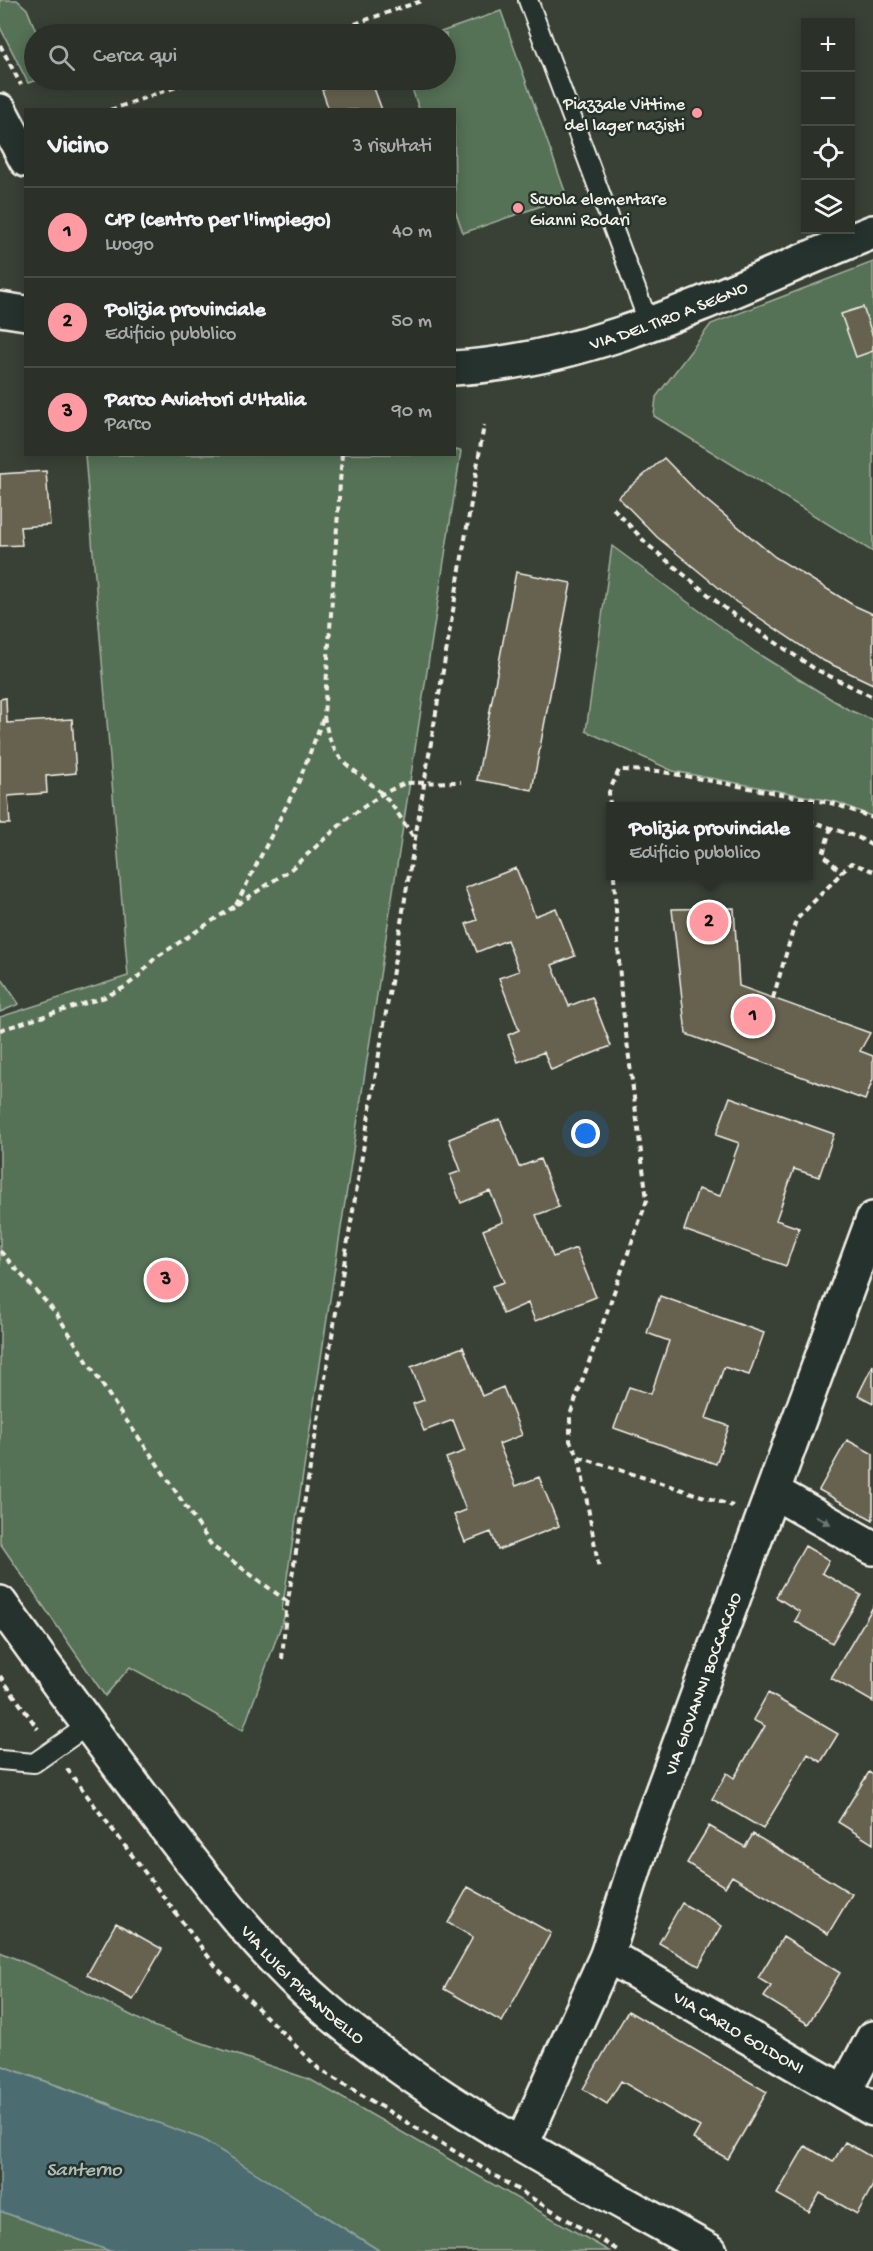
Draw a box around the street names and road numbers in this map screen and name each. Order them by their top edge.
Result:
street label: VIA DEL TIRO A SEGNO [587,278,752,356]
street label: VIA GIOVANNI BOCCACCIO [661,1590,748,1780]
street label: VIA LUIGI PIRANDELLO [234,1921,368,2050]
street label: VIA CARLO GOLDONI [668,1987,808,2080]

